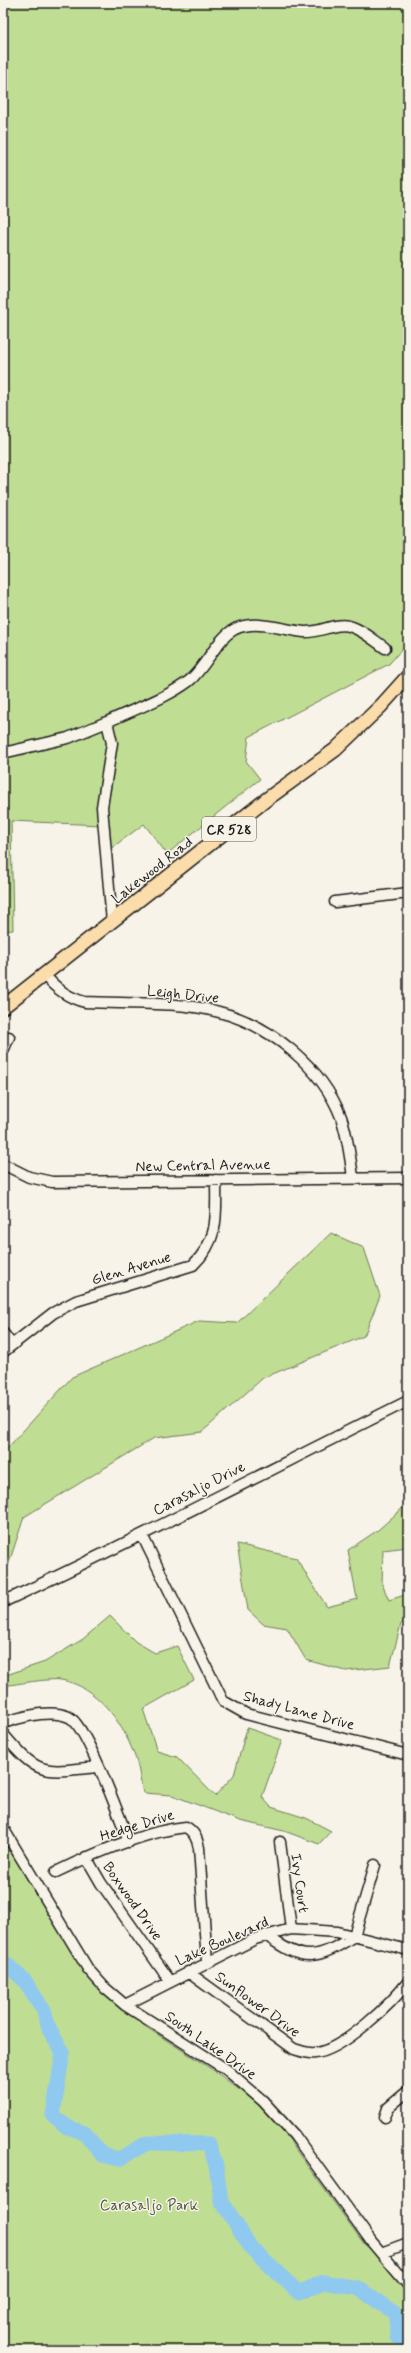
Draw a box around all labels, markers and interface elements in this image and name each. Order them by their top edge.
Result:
road number: CR 528 [202,817,256,841]
street label: Lakewood Road [108,833,197,909]
street label: Leigh Drive [146,981,220,1009]
street label: New Central Avenue [135,1155,271,1177]
street label: Glen Avenue [89,1247,174,1290]
street label: Carasaljo Drive [150,1457,249,1521]
street label: Shady Lane Drive [241,1686,357,1735]
street label: Hedge Drive [98,1805,177,1848]
street label: Ivy Court [285,1852,313,1914]
street label: Boxwood Drive [98,1858,167,1945]
street label: Lake Boulevard [173,1912,272,1971]
street label: Sunflower Drive [211,1967,304,2043]
street label: South Lake Drive [161,2007,260,2085]
park label: Carasaljo Park [100,2196,199,2216]

